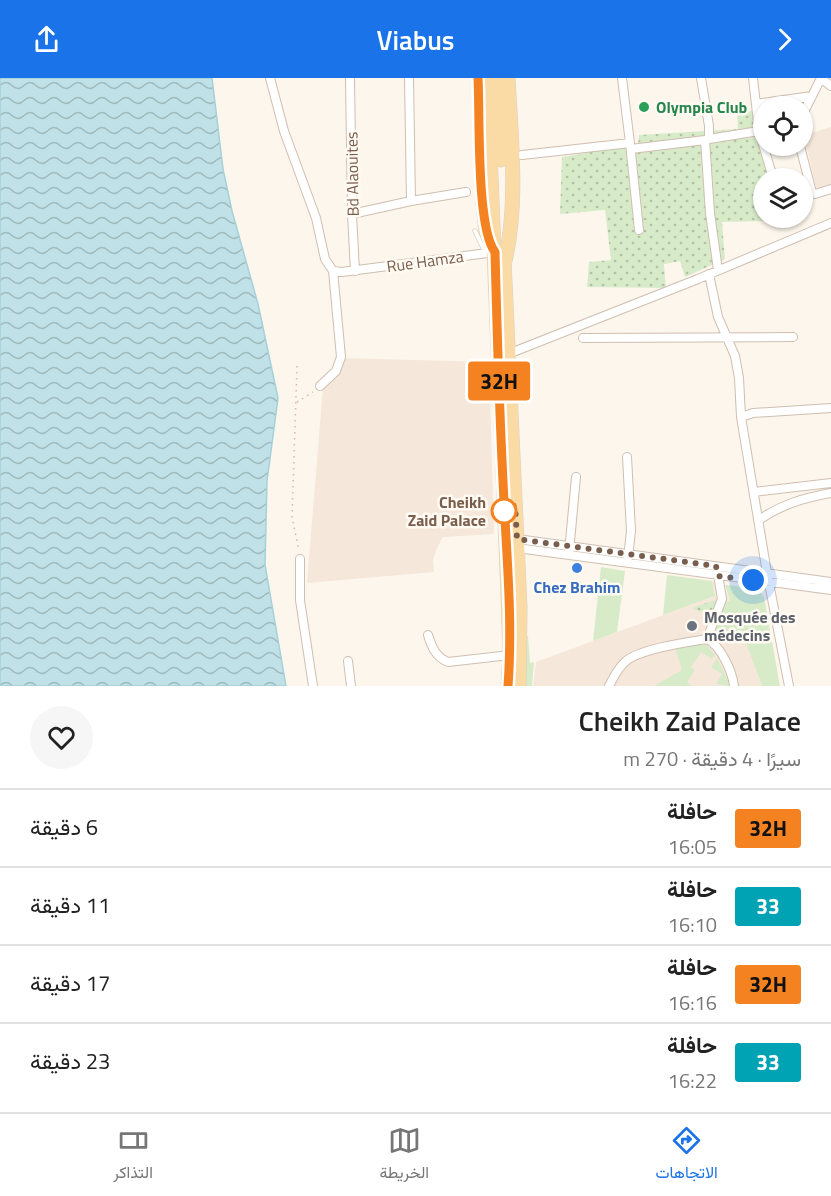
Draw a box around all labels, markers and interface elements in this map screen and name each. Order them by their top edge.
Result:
text: Viabus [376,19,455,60]
icon: share [30,23,63,56]
icon: forward [768,23,801,56]
place label: Olympia Club [656,95,748,119]
map controls [753,96,813,228]
button: locate [753,96,813,156]
marker: Olympia Club [637,100,651,114]
street label: Bd Alaouites [339,131,365,217]
button: layers [753,168,813,228]
street label: Rue Hamza [385,244,465,278]
line badge: 32H [464,362,534,400]
text: 32H [480,365,518,397]
place label: Cheikh Zaid Palace [408,490,486,532]
marker: Cheikh Zaid Palace [491,498,517,524]
marker: Chez Brahim [570,561,584,575]
your location [738,565,768,595]
place label: Chez Brahim [534,575,620,599]
place label: Mosquée des médecins [704,605,796,647]
marker: Mosquée des médecins [685,619,699,633]
text: Cheikh Zaid Palace [579,699,801,742]
button: heart [30,706,93,769]
text: سيرًا · 4 دقيقة · 270 m [623,743,801,774]
text: حافلة [667,794,717,828]
text: 6 دقيقة [30,810,98,844]
text: 32H [749,812,787,844]
text: 16:05 [668,831,717,862]
text: حافلة [667,872,717,906]
text: 11 دقيقة [30,888,110,922]
text: 33 [756,890,780,922]
text: 16:10 [668,909,717,940]
text: حافلة [667,950,717,984]
text: 17 دقيقة [30,966,110,1000]
text: 32H [749,968,787,1000]
text: 16:16 [668,987,717,1018]
text: حافلة [667,1028,717,1062]
text: 23 دقيقة [30,1044,110,1078]
text: 33 [756,1046,780,1078]
text: 16:22 [668,1065,717,1096]
tab: التذاكر [113,1124,153,1187]
tab: الخريطة [380,1124,429,1187]
tab: الاتجاهات [656,1124,718,1187]

